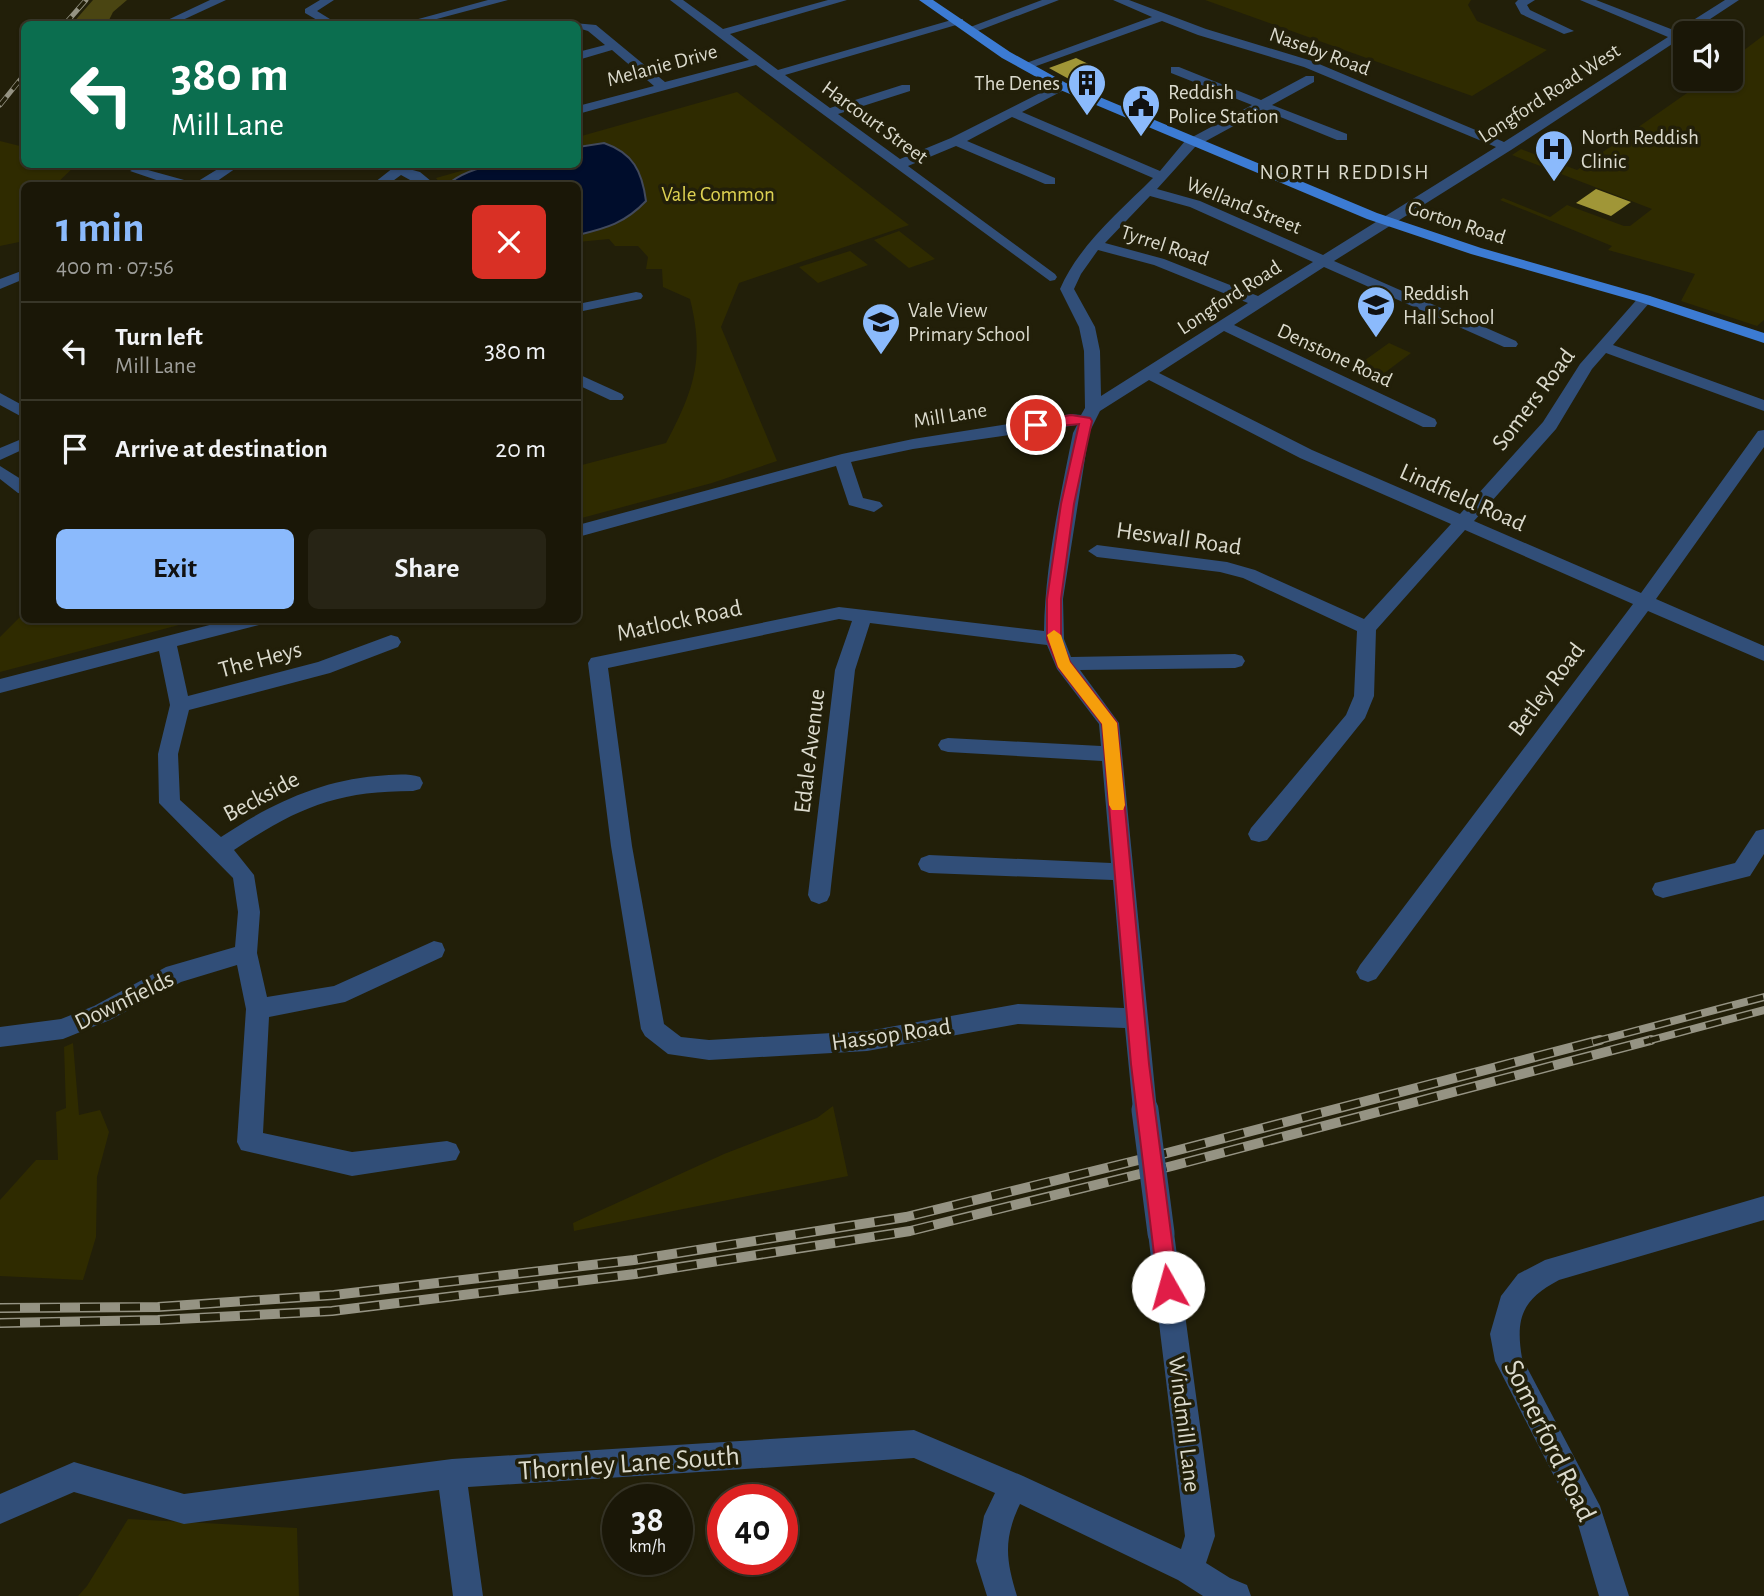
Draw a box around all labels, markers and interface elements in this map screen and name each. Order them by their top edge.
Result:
map controls [1673,21,1743,91]
button: sound [1673,21,1743,91]
street label: Naseby Road [1267,24,1373,79]
street label: Longford Road West [1475,40,1624,147]
street label: Melanie Drive [605,41,720,90]
icon: left [56,49,147,140]
text: 380 m [171,51,289,100]
building icon: The Denes [1066,62,1108,117]
place label: The Denes [974,73,1060,94]
street label: Harcourt Street [818,77,932,168]
place label: Reddish Police Station [1168,82,1279,127]
public building icon: Reddish Police Station [1120,83,1162,138]
text: Mill Lane [171,109,284,141]
place label: North Reddish Clinic [1581,127,1699,172]
hospital icon: North Reddish Clinic [1533,128,1575,183]
district label: NORTH REDDISH [1259,162,1431,183]
street label: Welland Street [1183,173,1305,238]
park label: Vale Common [661,184,775,205]
street label: Gorton Road [1405,197,1509,248]
button: close [472,205,546,279]
text: 1 min [56,207,145,249]
street label: Tyrrel Road [1118,221,1212,270]
text: 400 m · 07:56 [56,256,174,279]
street label: Longford Road [1174,256,1285,339]
place label: Reddish Hall School [1403,283,1495,328]
school or university icon: Reddish Hall School [1355,284,1397,339]
place label: Vale View Primary School [908,300,1031,345]
school or university icon: Vale View Primary School [860,301,902,356]
street label: Denstone Road [1274,320,1396,391]
text: Turn left [115,324,203,350]
icon: left [56,332,94,370]
text: 380 m [484,338,546,364]
street label: Somers Road [1488,344,1580,455]
text: Mill Lane [115,355,196,378]
pin [1006,395,1066,455]
street label: Mill Lane [912,399,988,432]
icon: arrive [1017,406,1055,444]
icon: arrive [56,430,94,468]
text: Arrive at destination [115,436,328,462]
text: 20 m [495,436,546,462]
street label: Lindfield Road [1396,459,1529,536]
street label: Heswall Road [1115,518,1243,560]
button: Exit [56,529,294,609]
button: Share [308,529,546,609]
street label: Matlock Road [615,596,744,646]
street label: The Heys [216,637,304,683]
street label: Betley Road [1504,638,1590,741]
street label: Edale Avenue [790,687,830,815]
street label: Beckside [220,767,303,827]
street label: Downfields [71,967,178,1035]
street label: Hassop Road [830,1015,952,1055]
position arrow [1131,1250,1205,1324]
street label: Windmill Lane [1164,1355,1204,1494]
street label: Somerford Road [1498,1356,1600,1526]
street label: Thornley Lane South [518,1442,741,1486]
speed limit sign: 40 [707,1484,798,1575]
text: 38 [631,1503,664,1538]
text: km/h [629,1538,666,1556]

